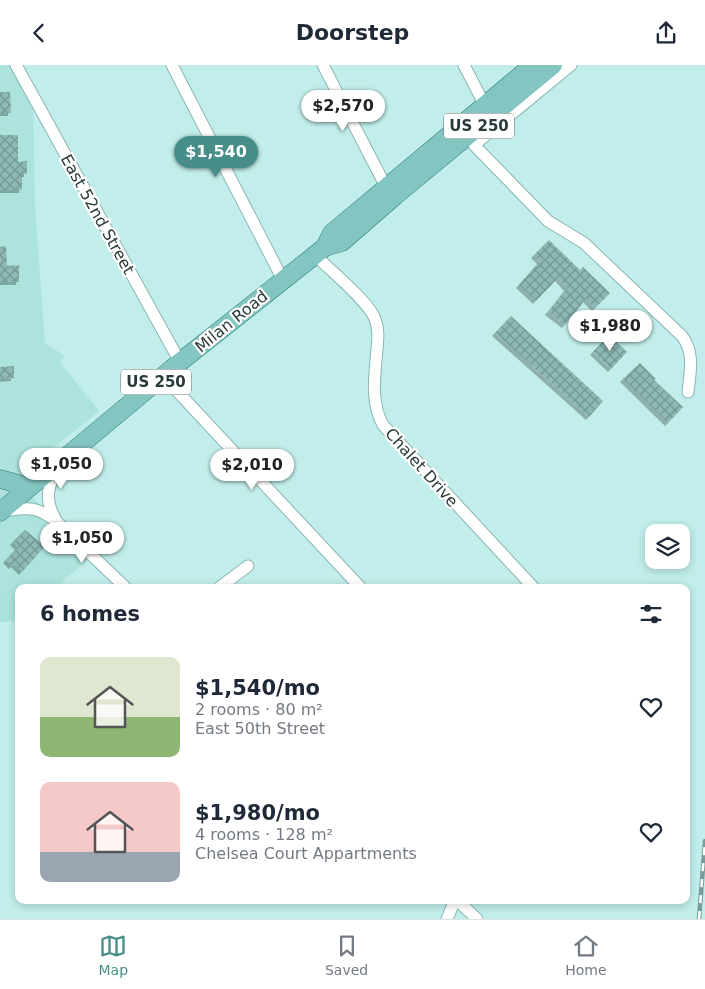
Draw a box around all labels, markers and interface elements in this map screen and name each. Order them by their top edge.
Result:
icon: back [25,19,53,47]
icon: share [652,19,680,47]
text: Doorstep [296,20,409,45]
pin: $2,570 [302,89,384,132]
text: $2,570 [312,96,374,115]
road number: US 250 [444,113,514,139]
pin: $1,540 [175,135,257,178]
text: $1,540 [185,142,247,161]
street label: East 52nd Street [57,151,138,277]
street label: Milan Road [191,286,271,356]
pin: $1,980 [569,309,651,352]
text: $1,980 [579,316,641,335]
road number: US 250 [121,369,191,395]
street label: Chalet Drive [381,424,462,511]
pin: $1,050 [20,447,102,490]
pin: $2,010 [211,449,293,491]
text: $1,050 [30,454,92,473]
text: $2,010 [221,455,283,474]
pin: $1,050 [41,521,123,564]
map controls [645,524,690,569]
button: layers [645,524,690,569]
text: $1,050 [51,528,113,547]
icon: filters [637,600,665,628]
text: 6 homes [40,602,140,626]
text: $1,540/mo [195,676,320,700]
icon: home [80,677,140,737]
icon: heart [637,693,665,721]
text: 2 rooms · 80 m² [195,700,323,719]
text: East 50th Street [195,719,325,738]
text: $1,980/mo [195,801,320,825]
icon: home [80,802,140,862]
icon: heart [637,818,665,846]
text: 4 rooms · 128 m² [195,825,333,844]
text: Chelsea Court Appartments [195,844,417,863]
tab: Map [98,932,128,978]
tab: Saved [325,932,368,978]
tab: Home [565,932,607,978]

